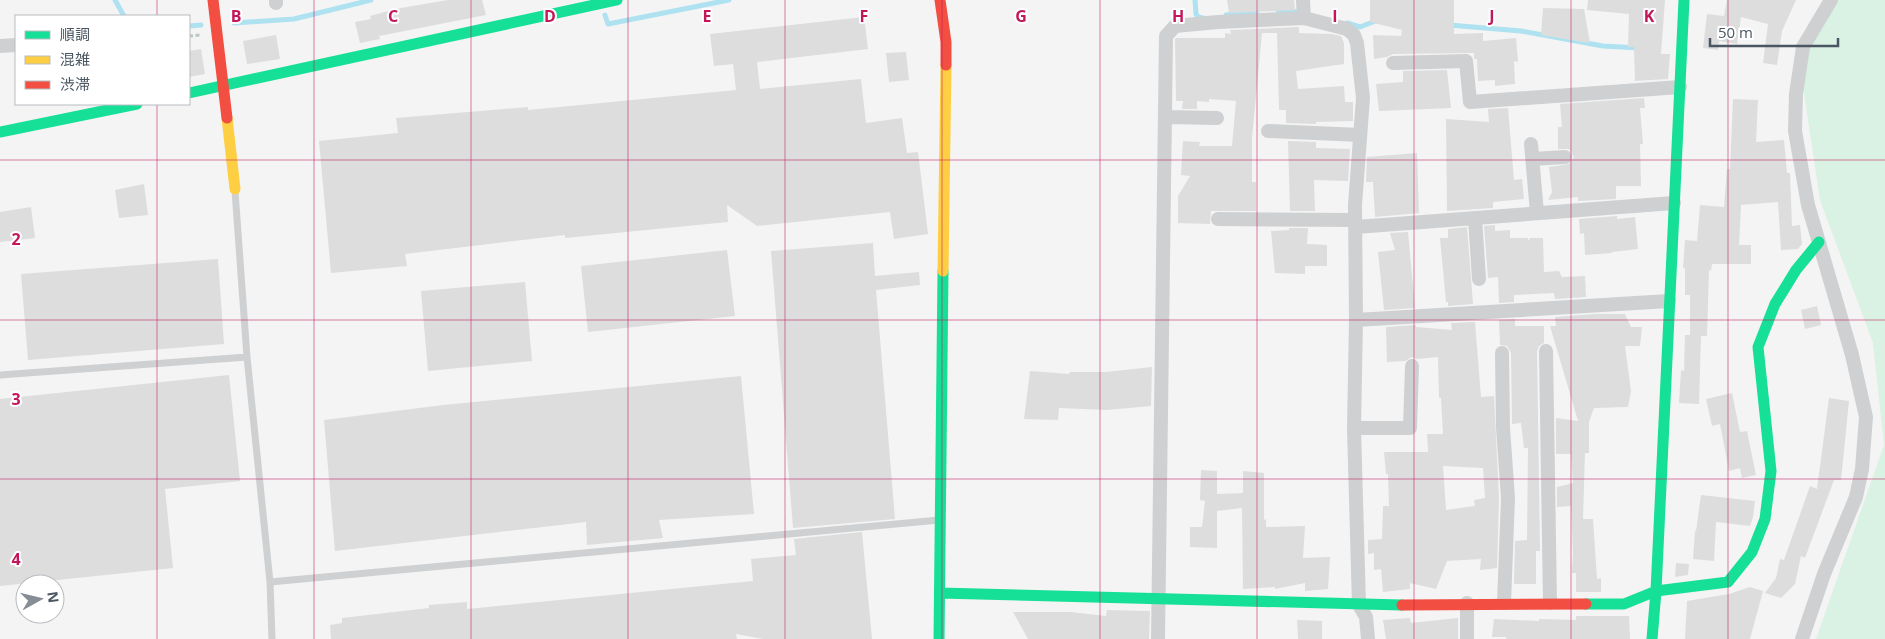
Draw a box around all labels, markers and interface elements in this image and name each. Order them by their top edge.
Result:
text: B [231,5,241,27]
text: C [388,5,398,27]
text: D [544,5,556,27]
text: E [703,5,712,27]
text: F [860,5,868,27]
text: G [1015,5,1027,27]
text: H [1172,5,1184,27]
text: I [1332,5,1338,27]
text: J [1487,5,1495,27]
text: K [1644,5,1655,27]
legend [15,15,190,105]
scale bar [1710,15,1838,47]
text: 50 m [1718,22,1753,42]
text: 順調 [60,24,90,44]
text: 混雑 [60,49,90,69]
text: 渋滞 [60,74,90,94]
text: 2 [11,228,21,250]
text: 3 [11,388,21,410]
text: 4 [11,548,21,570]
north arrow [15,574,65,624]
text: N [43,590,64,604]

